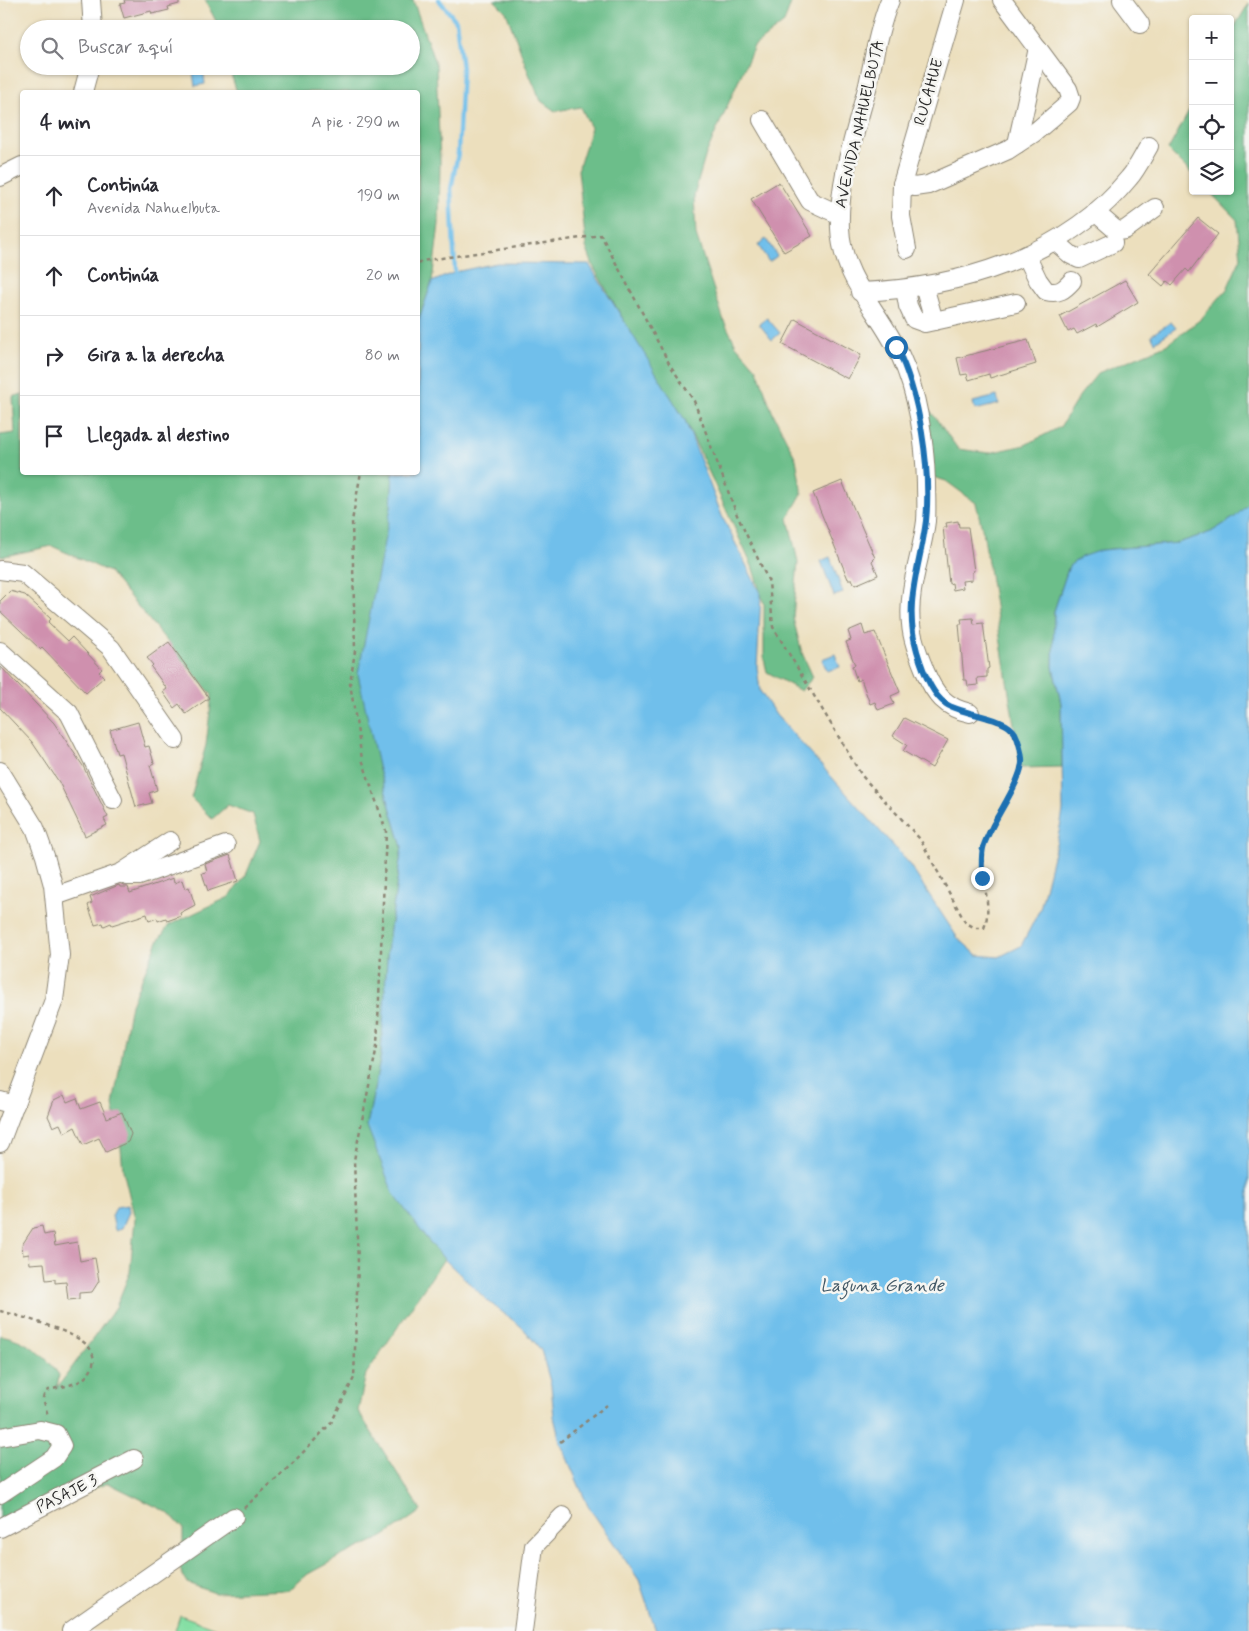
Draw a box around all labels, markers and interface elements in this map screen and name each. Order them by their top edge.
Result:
map controls [1189,15,1234,195]
button: + [1189,15,1234,60]
search box [20,20,420,75]
icon: search [38,34,66,62]
text: Buscar aquí [78,35,173,60]
street label: AVENIDA NAHUELBUTA [830,38,890,210]
street label: RUCAHUE [909,56,949,128]
button: − [1189,60,1234,105]
button: locate [1189,105,1234,150]
text: 4 min [40,109,91,137]
text: A pie · 290 m [311,112,400,133]
button: layers [1189,150,1234,195]
text: Continúa [87,173,159,198]
icon: ahead [40,182,68,210]
text: 190 m [357,185,400,206]
text: Avenida Nahuelbuta [87,198,220,219]
icon: ahead [40,262,68,290]
text: Continúa [87,263,159,288]
text: 20 m [366,265,400,286]
route start [885,336,908,359]
icon: right [40,342,68,370]
text: Gira a la derecha [87,343,225,368]
text: 80 m [365,345,400,366]
icon: arrive [40,422,68,450]
text: Llegada al destino [87,423,229,448]
route end [971,867,994,890]
water label: Laguna Grande [820,1274,945,1300]
street label: PASAJE 3 [33,1470,101,1518]

